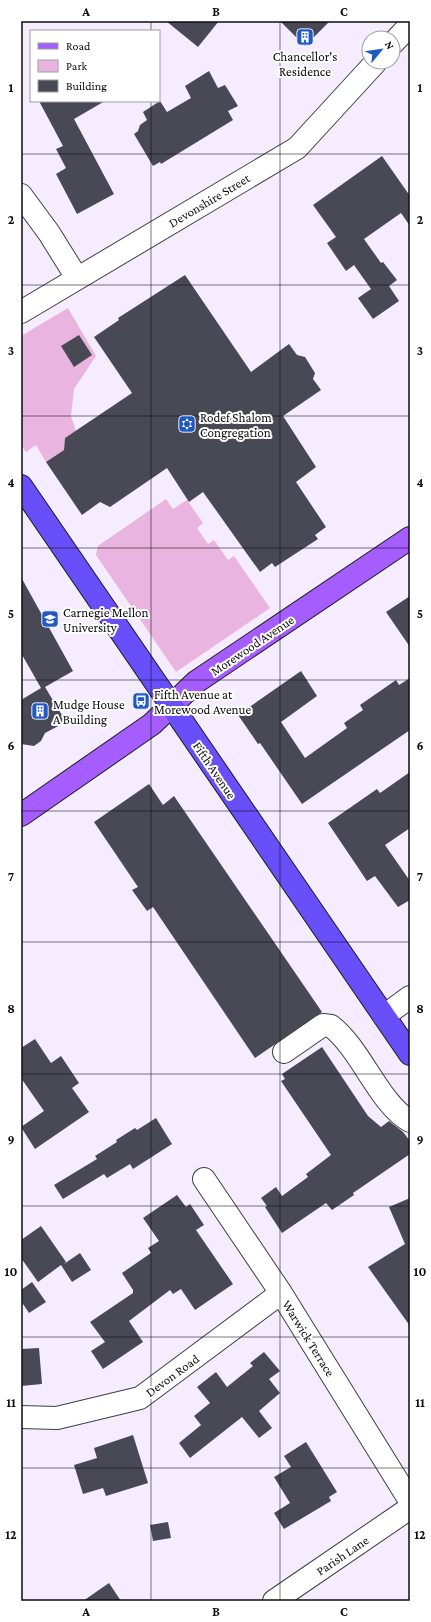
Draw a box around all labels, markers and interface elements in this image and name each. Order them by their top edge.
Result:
text: A [81,4,90,19]
text: B [212,4,220,19]
text: C [340,4,348,19]
building icon: Chancellor's Residence [295,27,315,47]
legend [30,30,160,102]
north arrow [361,30,401,70]
text: Road [66,39,91,53]
text: N [383,39,397,52]
place label: Chancellor's Residence [273,49,337,79]
text: Park [66,59,88,73]
text: Building [66,79,107,93]
text: 1 [9,80,14,95]
text: 1 [418,80,423,95]
street label: Devonshire Street [166,170,253,231]
text: 2 [8,212,15,227]
text: 2 [417,212,424,227]
text: 3 [8,343,14,358]
text: 3 [417,343,423,358]
place label: Rodef Shalom Congregation [200,410,272,440]
synagogue icon: Rodef Shalom Congregation [177,414,197,434]
text: 4 [7,475,15,490]
text: 4 [416,475,424,490]
place label: Carnegie Mellon University [63,605,149,635]
text: 5 [8,606,14,621]
text: 5 [417,606,423,621]
school or university icon: Carnegie Mellon University [40,609,60,629]
street label: Morewood Avenue [208,612,297,679]
place label: Fifth Avenue at Morewood Avenue [154,687,251,717]
bus stop icon: Fifth Avenue at Morewood Avenue [131,691,151,711]
place label: Mudge House A Building [53,697,125,727]
building icon: Mudge House A Building [30,701,50,721]
text: 6 [7,738,15,753]
text: 6 [416,738,424,753]
street label: Fifth Avenue [190,739,239,802]
text: 7 [8,869,14,884]
text: 7 [417,869,423,884]
text: 8 [7,1001,15,1016]
text: 8 [416,1001,424,1016]
text: 9 [7,1132,15,1147]
text: 9 [416,1132,424,1147]
text: 10 [5,1264,17,1279]
text: 10 [414,1264,426,1279]
street label: Warwick Terrace [279,1297,338,1379]
street label: Devon Road [143,1351,202,1400]
text: 11 [6,1395,16,1410]
text: 11 [415,1395,425,1410]
text: 12 [5,1527,17,1542]
text: 12 [414,1527,426,1542]
street label: Parish Lane [313,1532,372,1578]
text: A [81,1604,90,1619]
text: B [212,1604,220,1619]
text: C [340,1604,348,1619]

